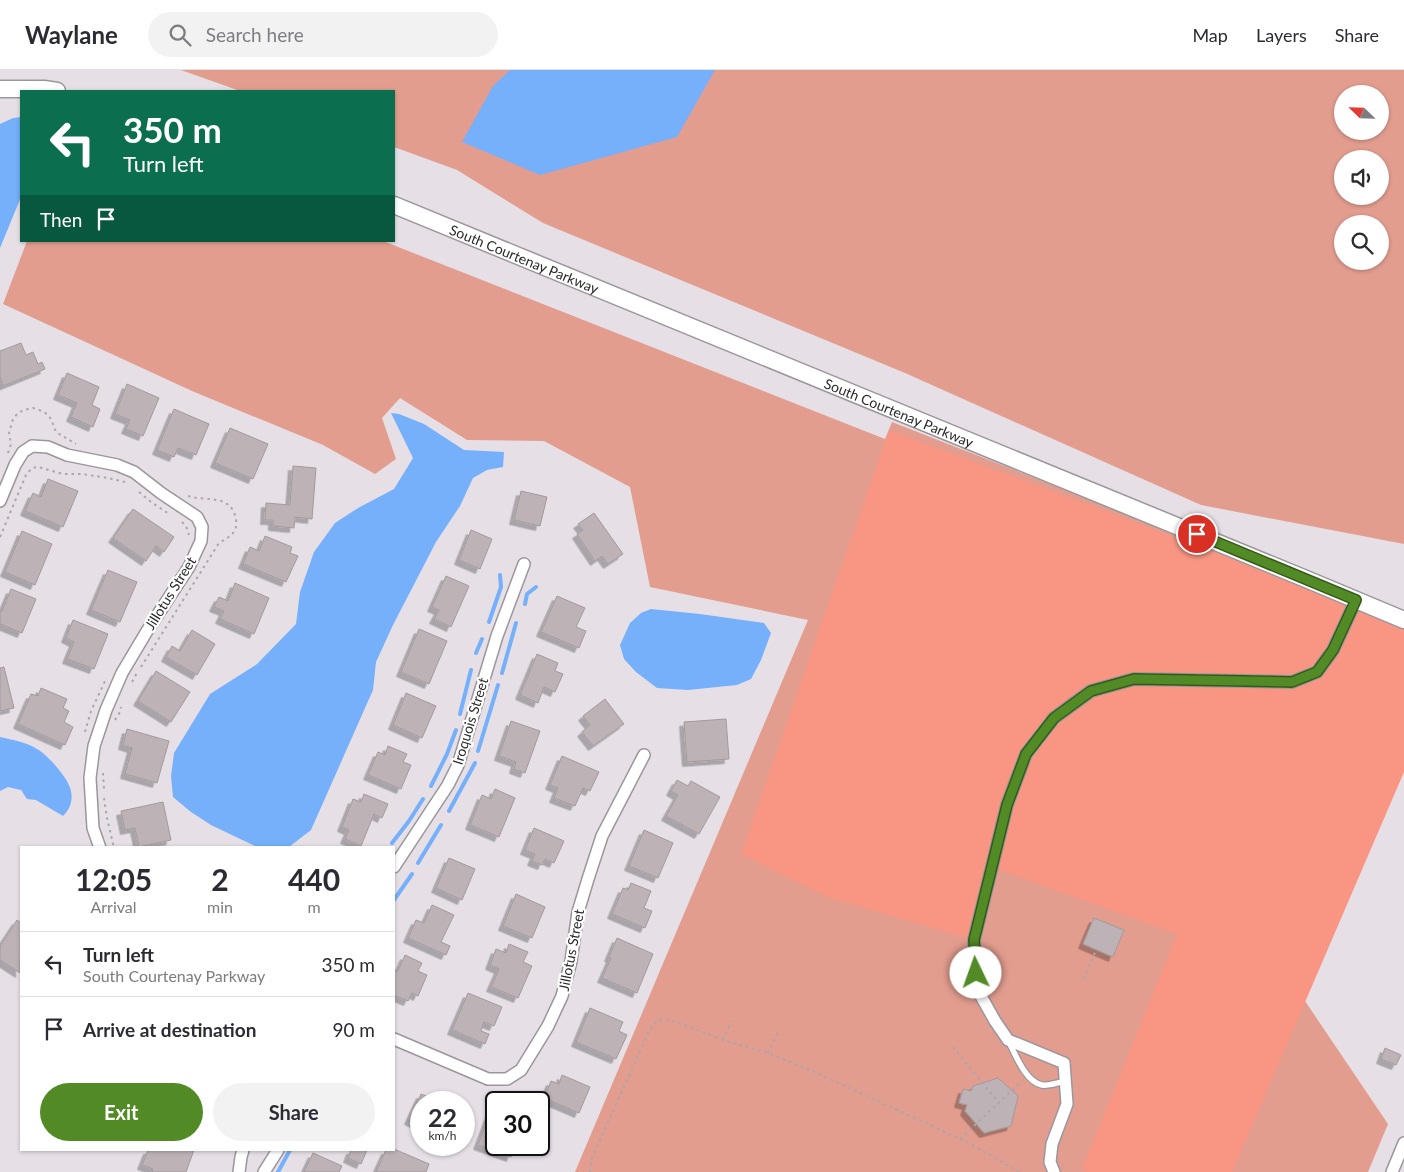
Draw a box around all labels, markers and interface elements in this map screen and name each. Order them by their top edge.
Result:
search box [148,12,498,57]
text: Waylane [25,20,118,49]
icon: search [166,21,194,49]
text: Search here [206,23,304,46]
text: Map [1192,24,1228,46]
text: Layers [1256,24,1307,46]
text: Share [1335,24,1379,46]
north arrow [1334,85,1389,140]
map controls [1334,85,1389,270]
text: 350 m [123,108,222,150]
icon: left [40,110,105,175]
text: Turn left [123,150,204,177]
button: sound [1334,150,1389,205]
icon: arrive [92,205,120,233]
text: Then [40,208,82,231]
button: search [1334,215,1389,270]
street label: South Courtenay Parkway [447,220,602,297]
street label: South Courtenay Parkway [822,374,977,451]
pin [1176,513,1218,555]
icon: arrive [1183,520,1211,548]
street label: Jillotus Street [141,553,199,633]
street label: Iroquois Street [449,675,491,767]
text: 12:05 [75,861,152,897]
text: 2 [211,861,229,897]
text: 440 [288,861,340,897]
text: Arrival [90,897,137,916]
text: min [207,897,233,916]
text: m [307,897,321,916]
street label: Jillotus Street [555,908,587,992]
text: Turn left [83,943,154,966]
position arrow [949,946,1001,998]
icon: left [40,950,68,978]
text: 350 m [321,953,375,976]
text: South Courtenay Parkway [83,966,265,985]
icon: arrive [40,1015,68,1043]
text: Arrive at destination [83,1018,256,1041]
text: 90 m [332,1018,375,1041]
button: Exit [40,1083,203,1141]
button: Share [213,1083,375,1141]
speed limit sign: 30 [485,1091,550,1156]
text: 22 [428,1102,457,1132]
text: km/h [428,1128,457,1143]

